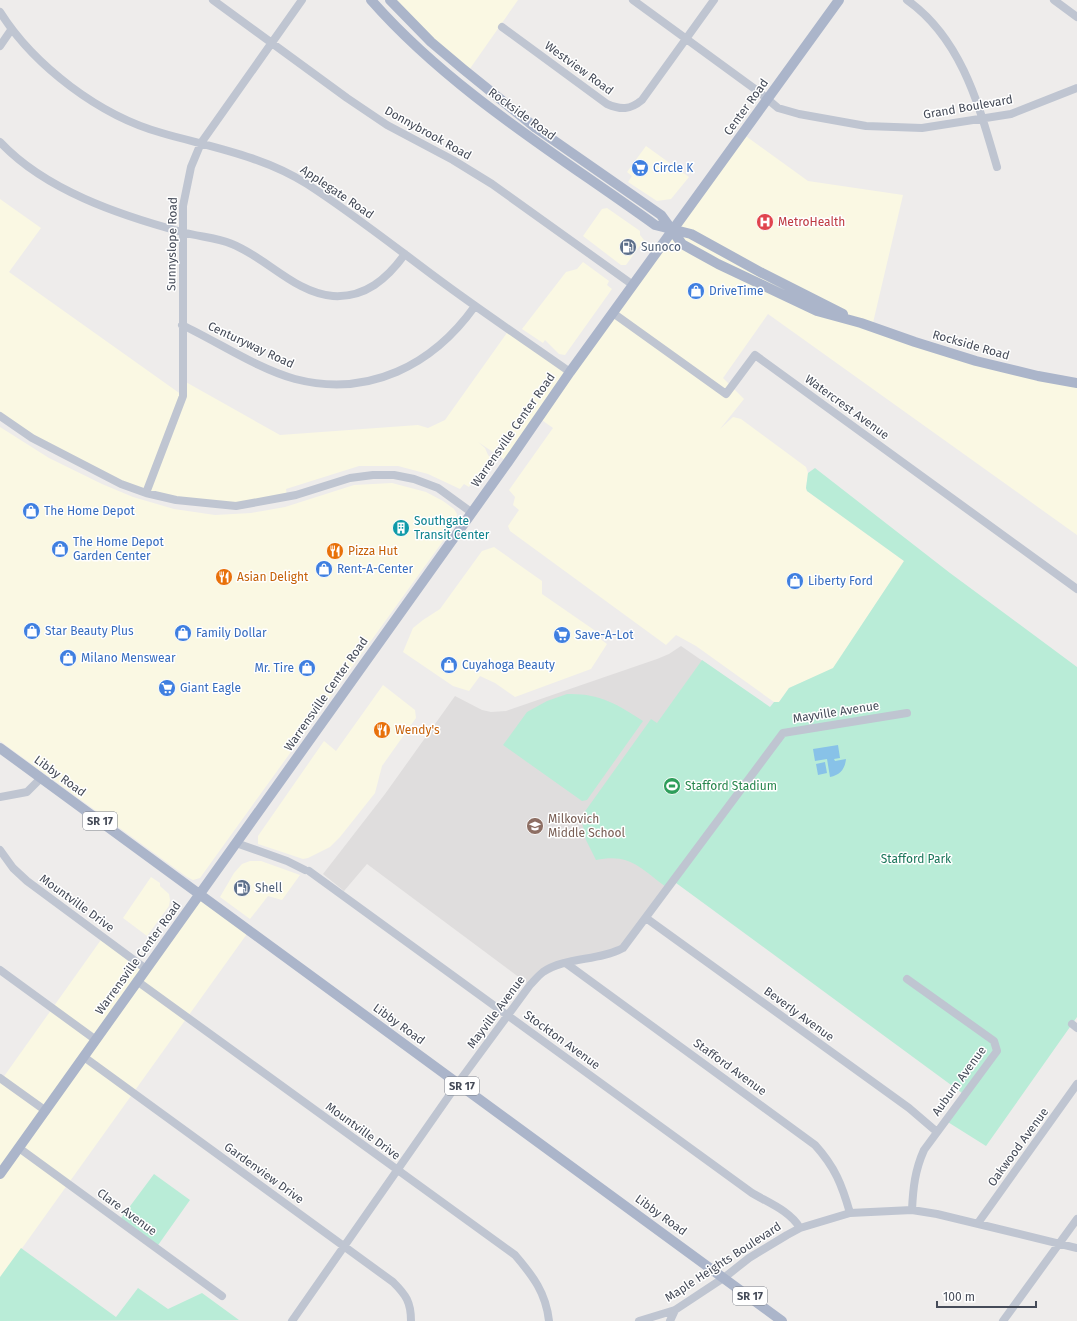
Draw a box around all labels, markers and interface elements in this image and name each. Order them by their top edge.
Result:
street label: Westview Road [542,38,616,98]
street label: Center Road [721,76,771,138]
street label: Rockside Road [486,85,558,143]
street label: Grand Boulevard [922,92,1014,122]
street label: Donnybrook Road [382,103,474,163]
supermarket icon: Circle K [630,158,650,178]
place label: Circle K [653,161,694,175]
street label: Applegate Road [298,162,376,222]
street label: Sunnyslope Road [164,197,180,291]
hospital icon: MetroHealth [755,212,775,232]
place label: MetroHealth [778,215,845,229]
fuel station icon: Sunoco [618,237,638,257]
place label: Sunoco [641,240,681,254]
shop icon: DriveTime [686,281,706,301]
place label: DriveTime [709,284,764,298]
street label: Centuryway Road [206,319,296,371]
street label: Rockside Road [931,327,1011,363]
street label: Warrensville Center Road [468,370,558,490]
street label: Watercrest Avenue [802,372,892,442]
shop icon: The Home Depot [21,501,41,521]
place label: The Home Depot [44,504,136,518]
place label: Southgate Transit Center [414,514,490,542]
building icon: Southgate Transit Center [391,518,411,538]
place label: The Home Depot Garden Center [73,535,165,563]
shop icon: The Home Depot Garden Center [50,539,70,559]
restaurant icon: Pizza Hut [325,541,345,561]
place label: Pizza Hut [348,544,399,558]
shop icon: Rent-A-Center [314,559,334,579]
place label: Rent-A-Center [337,562,414,576]
restaurant icon: Asian Delight [214,567,234,587]
place label: Asian Delight [237,570,309,584]
shop icon: Liberty Ford [785,571,805,591]
place label: Liberty Ford [808,574,873,588]
shop icon: Star Beauty Plus [22,621,42,641]
shop icon: Family Dollar [173,623,193,643]
place label: Star Beauty Plus [45,624,134,638]
supermarket icon: Save-A-Lot [552,625,572,645]
place label: Family Dollar [196,626,267,640]
place label: Save-A-Lot [575,628,634,642]
street label: Warrensville Center Road [281,634,371,754]
shop icon: Milano Menswear [58,648,78,668]
place label: Milano Menswear [81,651,176,665]
shop icon: Cuyahoga Beauty [439,655,459,675]
shop icon: Mr. Tire [297,658,317,678]
place label: Cuyahoga Beauty [462,658,555,672]
place label: Mr. Tire [255,661,294,675]
supermarket icon: Giant Eagle [157,678,177,698]
place label: Giant Eagle [180,681,241,695]
street label: Mayville Avenue [792,698,880,726]
restaurant icon: Wendy's [372,720,392,740]
place label: Wendy's [395,723,440,737]
street label: Libby Road [31,753,89,799]
sports icon: Stafford Stadium [662,776,682,796]
place label: Stafford Stadium [685,779,777,793]
road number: SR 17 [83,812,117,830]
place label: Milkovich Middle School [548,812,626,840]
school or university icon: Milkovich Middle School [525,816,545,836]
park label: Stafford Park [881,852,952,866]
street label: Mountville Drive [37,871,117,935]
fuel station icon: Shell [232,878,252,898]
place label: Shell [255,881,283,895]
street label: Warrensville Center Road [92,899,184,1017]
street label: Mayville Avenue [464,973,528,1051]
street label: Beverly Avenue [761,984,837,1044]
street label: Libby Road [370,1001,428,1047]
street label: Stockton Avenue [521,1008,603,1072]
street label: Stafford Avenue [691,1036,769,1098]
street label: Auburn Avenue [929,1043,989,1119]
road number: SR 17 [445,1077,479,1095]
street label: Mountville Drive [323,1099,403,1163]
street label: Oakwood Avenue [985,1105,1051,1189]
street label: Gardenview Drive [222,1139,306,1207]
street label: Clare Avenue [94,1186,160,1238]
street label: Libby Road [632,1192,690,1238]
street label: Maple Heights Boulevard [662,1219,784,1305]
scale bar [937,1283,1036,1309]
road number: SR 17 [733,1287,767,1305]
text: 100 m [943,1290,975,1304]

